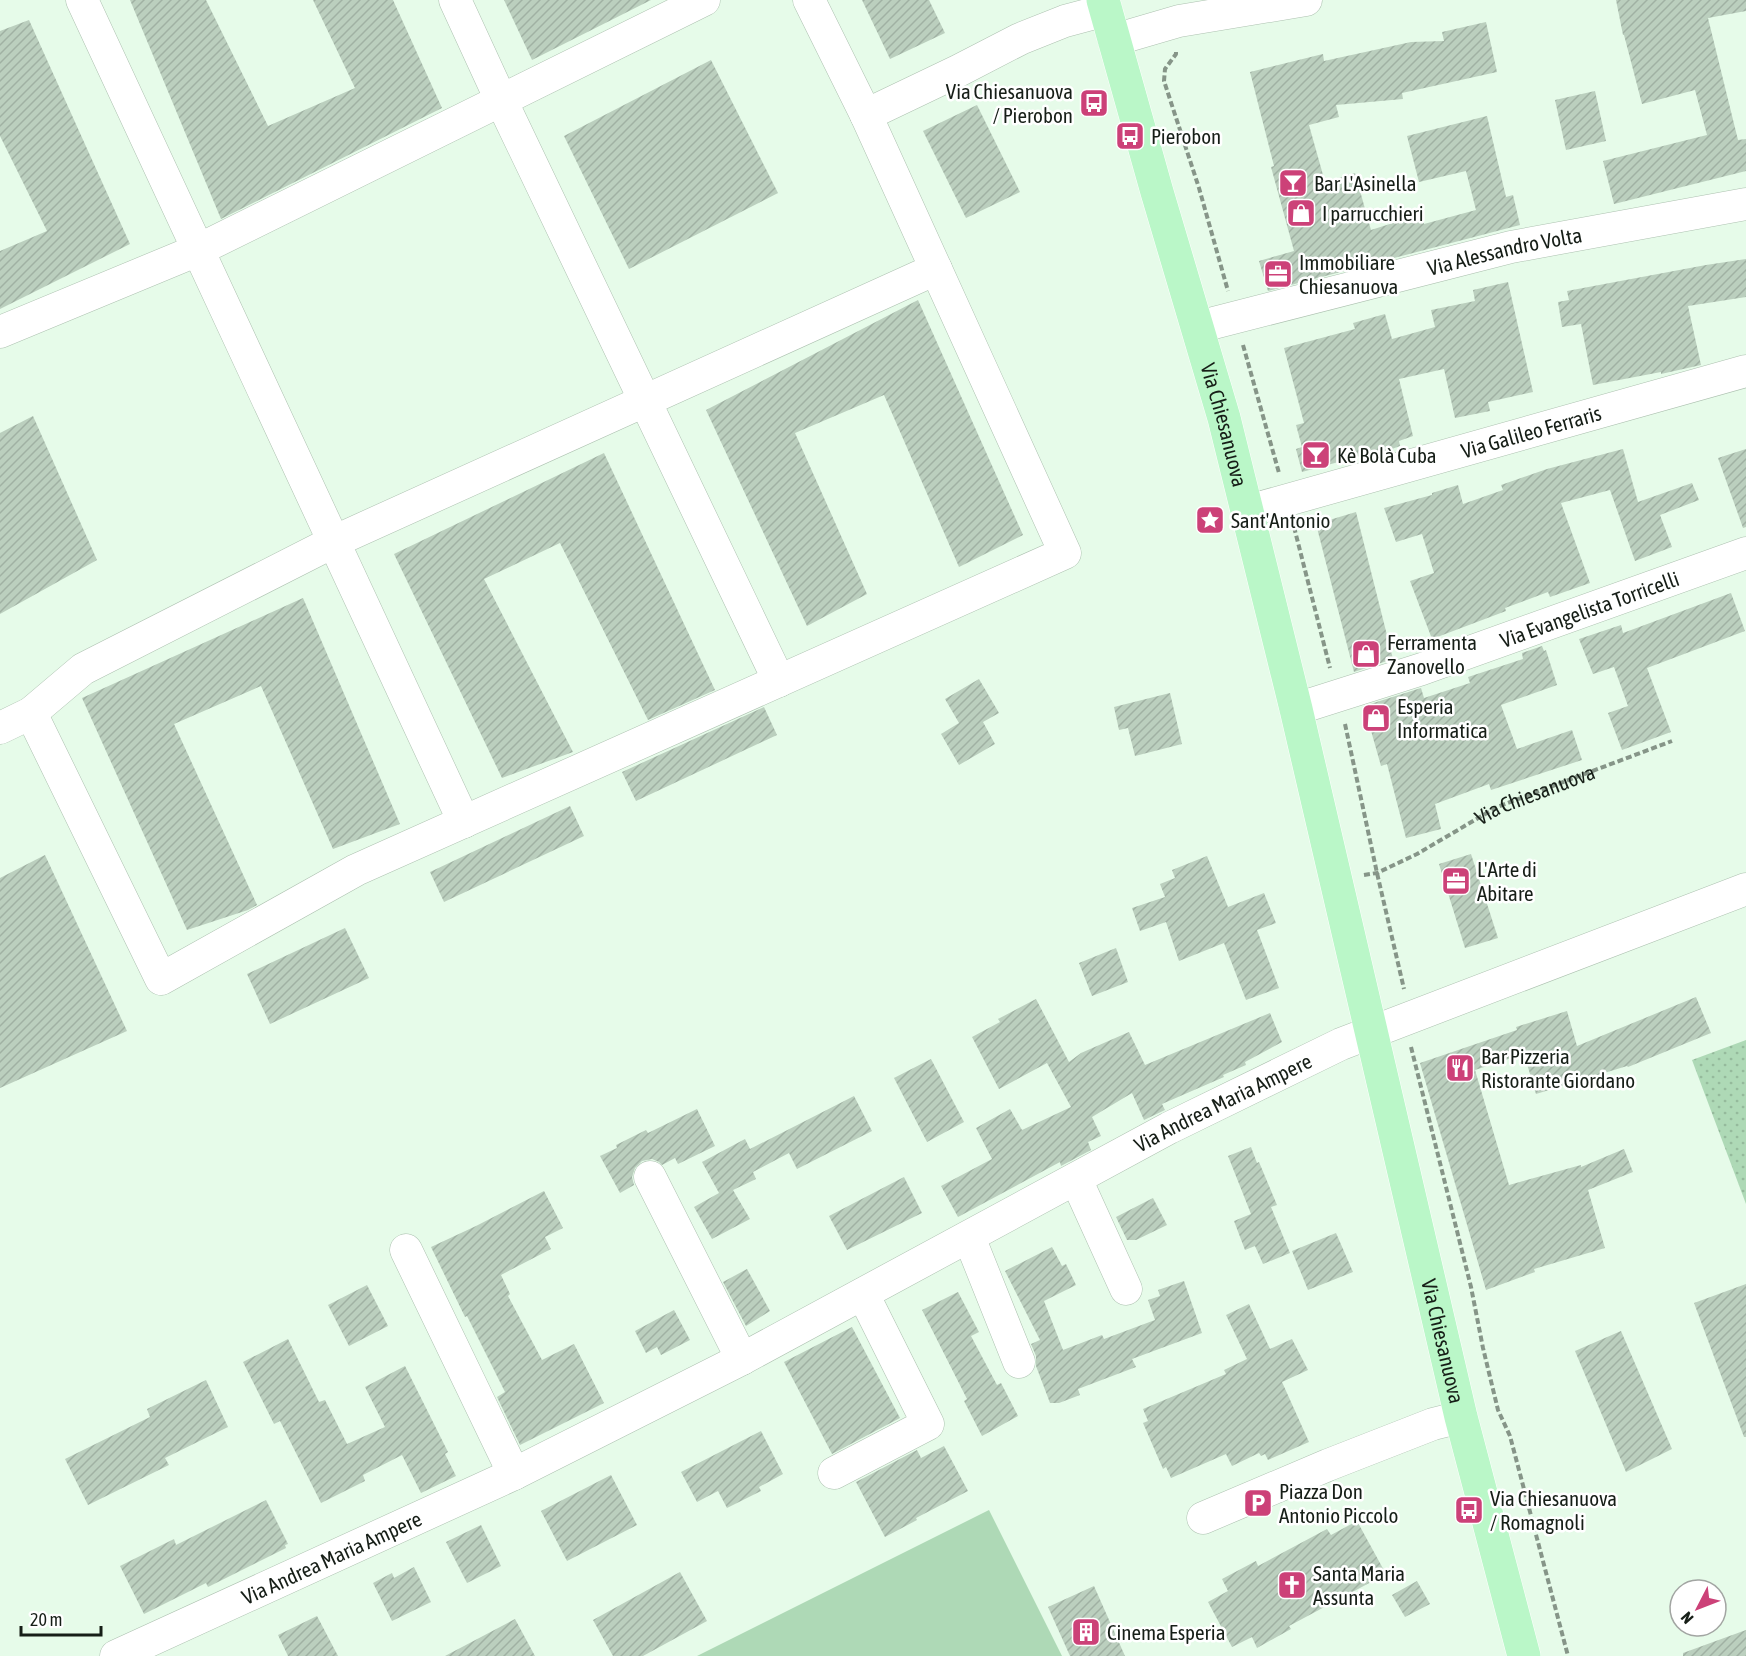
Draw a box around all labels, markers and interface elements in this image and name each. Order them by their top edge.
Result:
place label: Via Chiesanuova / Pierobon [946,79,1073,127]
bus stop icon: Via Chiesanuova / Pierobon [1078,87,1110,119]
bus stop icon: Pierobon [1114,120,1146,152]
place label: Pierobon [1151,124,1221,148]
bar icon: Bar L'Asinella [1277,167,1309,199]
place label: Bar L'Asinella [1314,171,1416,195]
shop icon: I parrucchieri [1285,197,1317,229]
place label: I parrucchieri [1322,201,1424,225]
street label: Via Alessandro Volta [1425,222,1584,280]
place label: Immobiliare Chiesanuova [1299,250,1398,298]
office icon: Immobiliare Chiesanuova [1262,258,1294,290]
street label: Via Chiesanuova [1196,360,1253,489]
street label: Via Galileo Ferraris [1458,400,1604,463]
bar icon: Kè Bolà Cuba [1300,439,1332,471]
place label: Kè Bolà Cuba [1337,443,1437,467]
place icon: Sant'Antonio [1194,504,1226,536]
place label: Sant'Antonio [1231,508,1330,532]
street label: Via Evangelista Torricelli [1497,566,1682,652]
place label: Ferramenta Zanovello [1387,630,1477,678]
shop icon: Ferramenta Zanovello [1350,638,1382,670]
place label: Esperia Informatica [1397,694,1488,742]
shop icon: Esperia Informatica [1360,702,1392,734]
street label: Via Chiesanuova [1470,759,1598,829]
place label: L'Arte di Abitare [1477,857,1537,905]
office icon: L'Arte di Abitare [1440,865,1472,897]
place label: Bar Pizzeria Ristorante Giordano [1481,1044,1635,1092]
street label: Via Andrea Maria Ampere [1130,1048,1315,1157]
restaurant icon: Bar Pizzeria Ristorante Giordano [1444,1052,1476,1084]
street label: Via Chiesanuova [1417,1276,1469,1406]
place label: Piazza Don Antonio Piccolo [1279,1479,1398,1527]
place label: Via Chiesanuova / Romagnoli [1490,1486,1617,1534]
parking icon: Piazza Don Antonio Piccolo [1242,1487,1274,1519]
bus stop icon: Via Chiesanuova / Romagnoli [1453,1494,1485,1526]
street label: Via Andrea Maria Ampere [238,1506,425,1609]
place label: Santa Maria Assunta [1313,1561,1405,1609]
church icon: Santa Maria Assunta [1276,1569,1308,1601]
north arrow [1668,1578,1728,1638]
scale bar [21,1599,100,1637]
text: 20 m [30,1609,62,1630]
text: N [1677,1609,1697,1628]
building icon: Cinema Esperia [1070,1616,1102,1648]
place label: Cinema Esperia [1107,1620,1225,1644]

